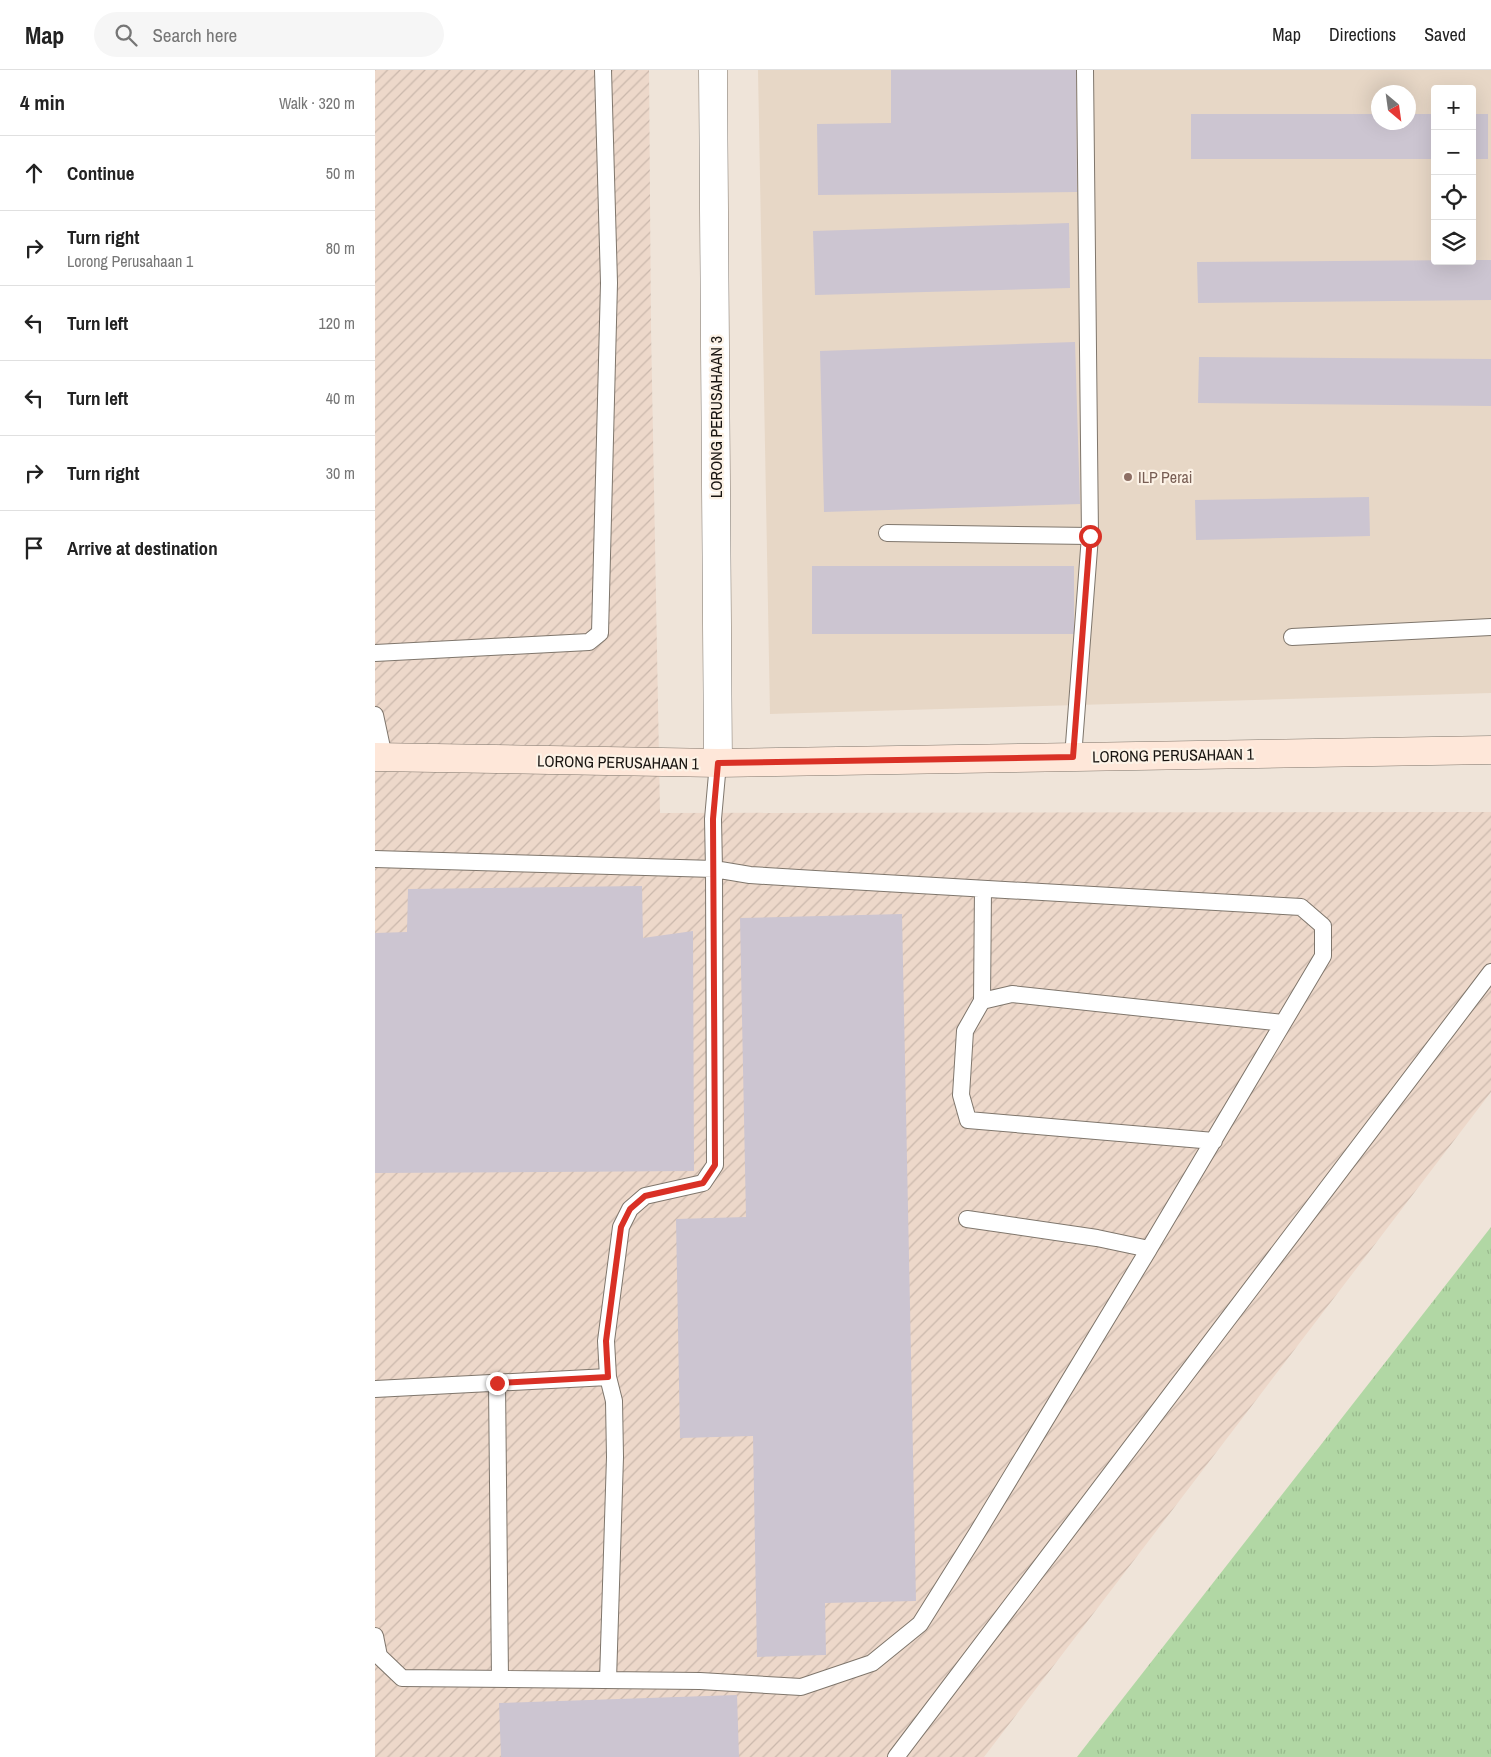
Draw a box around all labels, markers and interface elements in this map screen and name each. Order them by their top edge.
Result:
search box [94,12,444,57]
text: Map [25,19,64,51]
icon: search [112,21,140,49]
text: Search here [152,22,237,48]
text: Map [1272,22,1301,47]
text: Directions [1329,22,1396,47]
text: Saved [1424,22,1466,47]
north arrow [1371,85,1416,130]
map controls [1431,85,1476,265]
button: + [1431,85,1476,130]
text: 4 min [20,88,65,117]
text: Walk · 320 m [279,92,355,114]
button: − [1431,130,1476,175]
icon: ahead [20,159,48,187]
text: Continue [67,160,135,186]
text: 50 m [326,162,355,184]
button: locate [1431,175,1476,220]
button: layers [1431,220,1476,265]
text: Turn right [67,224,139,250]
icon: right [20,234,48,262]
text: 80 m [326,237,355,259]
text: Lorong Perusahaan 1 [67,250,193,272]
icon: left [20,309,48,337]
text: Turn left [67,310,128,336]
text: 120 m [319,312,355,334]
street label: LORONG PERUSAHAAN 3 [705,336,727,498]
icon: left [20,384,48,412]
text: Turn left [67,385,128,411]
text: 40 m [326,387,355,409]
icon: right [20,459,48,487]
text: Turn right [67,460,139,486]
text: 30 m [326,462,355,484]
place label: ILP Perai [1138,466,1192,488]
marker: ILP Perai [1122,471,1134,483]
route start [1079,525,1102,548]
icon: arrive [20,534,48,562]
text: Arrive at destination [67,535,218,561]
street label: LORONG PERUSAHAAN 1 [1092,743,1255,767]
street label: LORONG PERUSAHAAN 1 [537,750,700,774]
route end [486,1372,509,1395]

